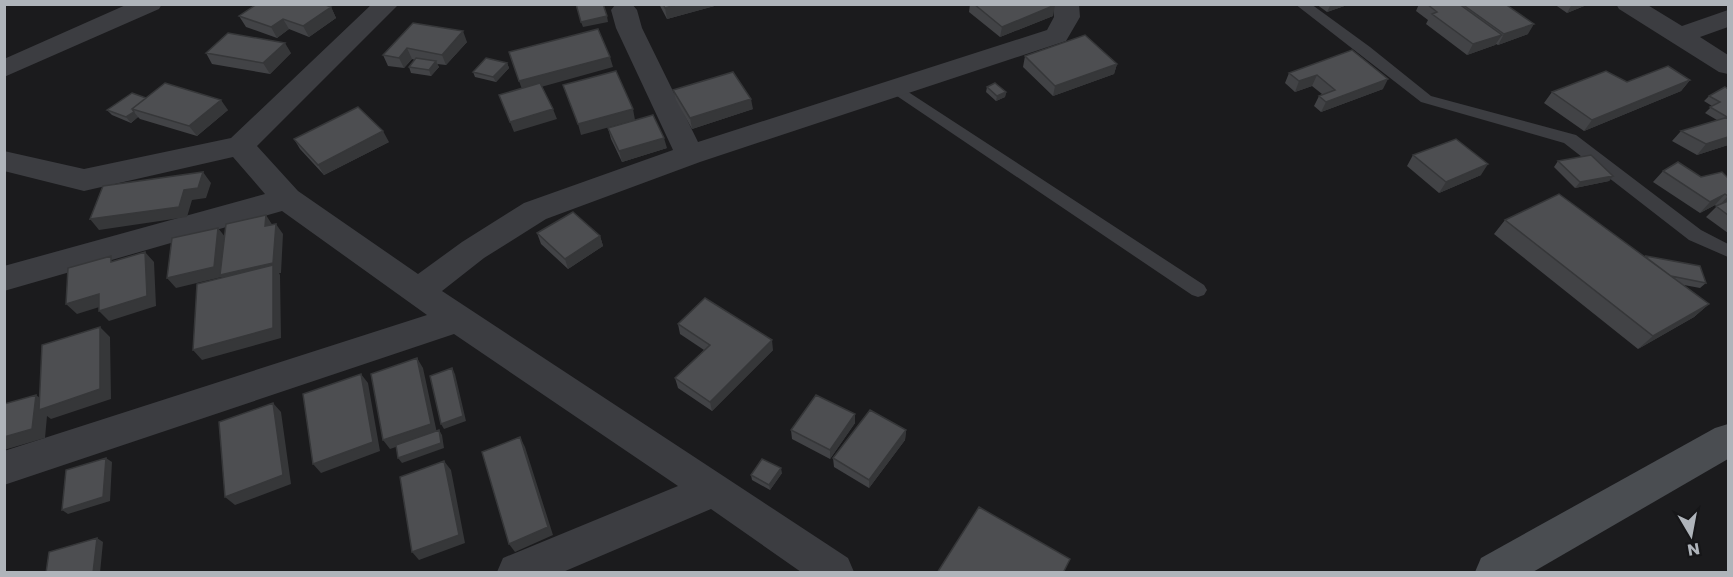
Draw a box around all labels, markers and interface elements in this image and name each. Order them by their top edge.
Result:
north arrow [1661,505,1721,565]
text: N [1686,537,1701,562]

